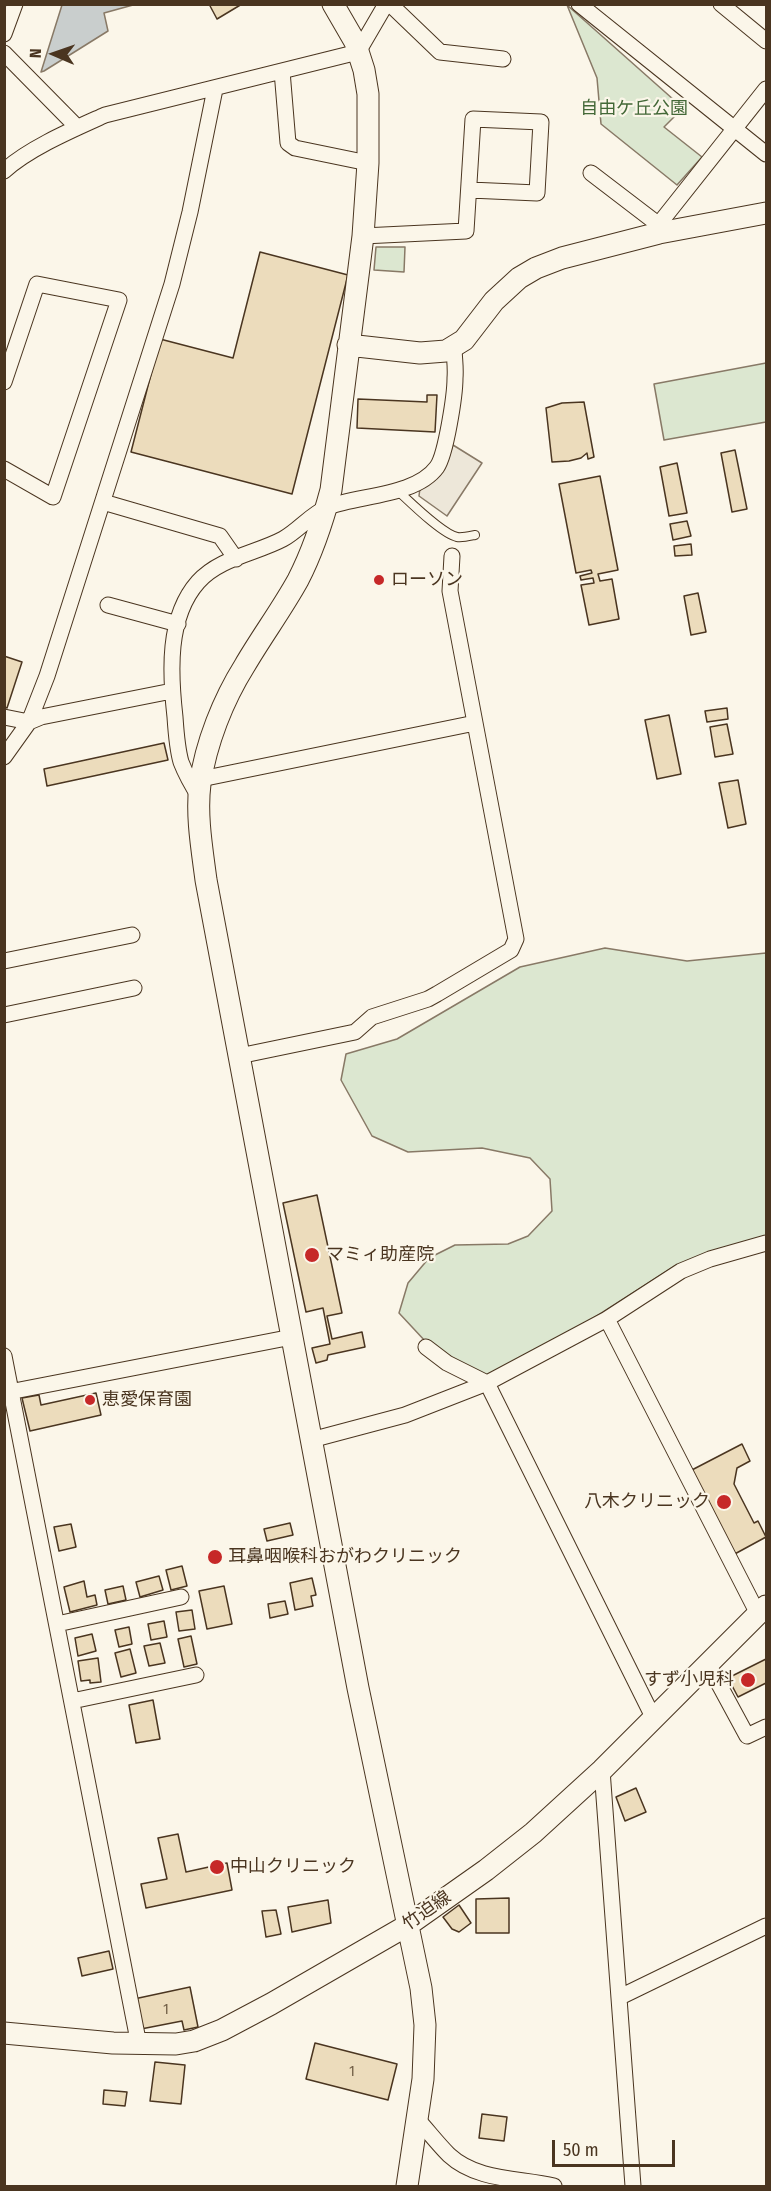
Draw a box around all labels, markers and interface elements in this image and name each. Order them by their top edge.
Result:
north arrow [24,24,84,84]
text: N [26,48,45,58]
park label: 自由ケ丘公園 [580,98,688,120]
place label: ローソン [391,569,463,591]
marker: ローソン [372,573,386,587]
place label: マミィ助産院 [326,1244,434,1266]
marker: マミィ助産院 [303,1246,321,1264]
place label: 恵愛保育園 [102,1389,192,1411]
marker: 恵愛保育園 [83,1393,97,1407]
place label: 八木クリニック [584,1491,710,1513]
marker: 八木クリニック [715,1493,733,1511]
place label: 耳鼻咽喉科おがわクリニック [228,1546,462,1568]
marker: 耳鼻咽喉科おがわクリニック [206,1548,224,1566]
place label: すず小児科 [644,1669,734,1691]
marker: すず小児科 [739,1671,757,1689]
place label: 中山クリニック [230,1856,356,1878]
marker: 中山クリニック [208,1858,226,1876]
street label: 竹迫線 [399,1887,455,1935]
house number: 1 [163,2001,169,2019]
house number: 1 [349,2063,355,2081]
scale bar [555,2128,678,2166]
text: 50 m [563,2139,599,2161]

